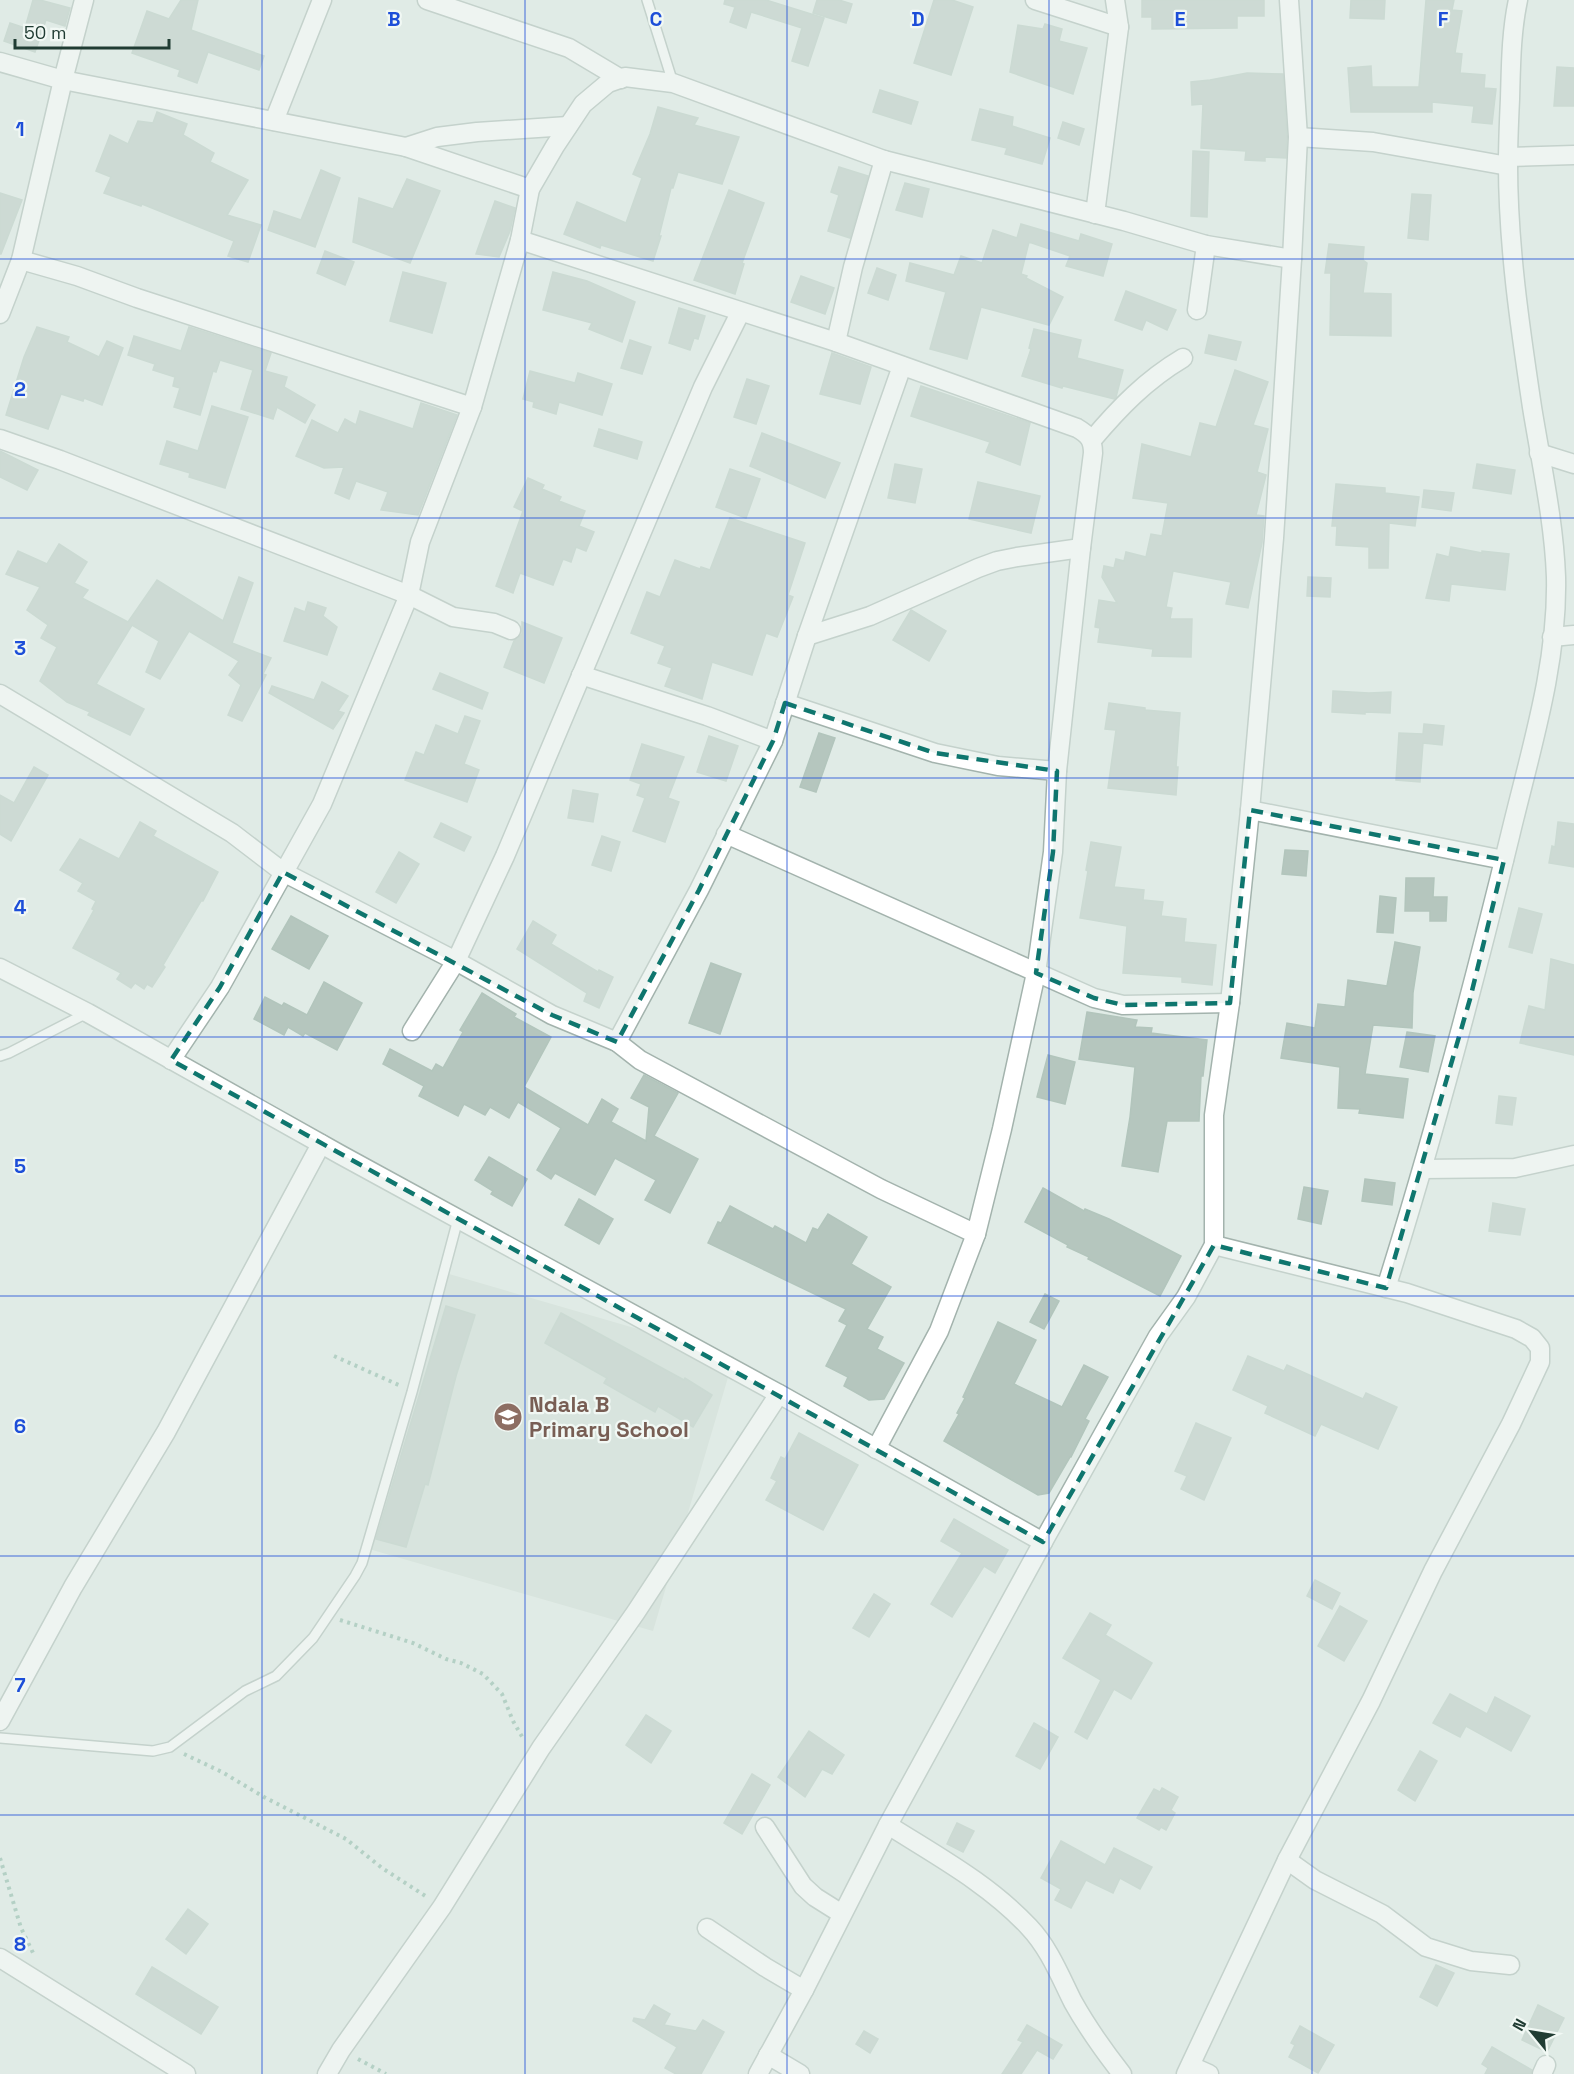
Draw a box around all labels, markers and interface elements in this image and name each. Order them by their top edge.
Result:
text: B [387,6,401,32]
text: C [650,6,663,32]
text: D [911,6,925,32]
text: E [1174,6,1186,32]
text: F [1438,6,1449,32]
scale bar [15,12,170,50]
text: 50 m [24,21,66,44]
text: 1 [15,116,25,142]
text: 2 [14,376,26,402]
text: 3 [14,635,26,661]
text: 4 [14,894,27,920]
text: 5 [14,1153,26,1179]
place label: Ndala B Primary School [529,1390,689,1443]
school or university icon: Ndala B Primary School [492,1401,524,1433]
text: 6 [14,1413,26,1439]
text: 7 [14,1672,26,1698]
text: 8 [14,1931,26,1957]
north arrow [1502,2002,1562,2062]
text: N [1508,2015,1531,2035]

